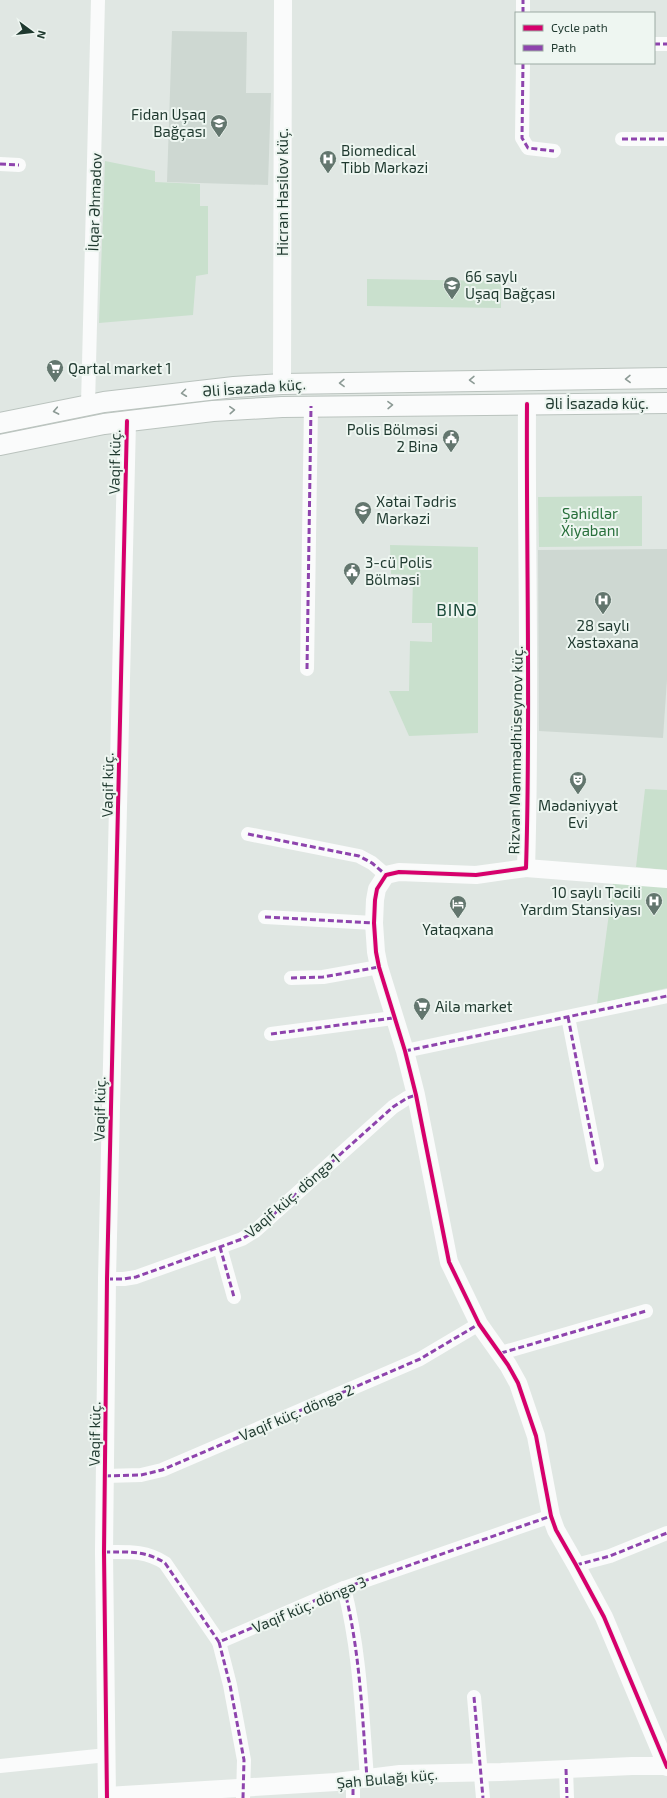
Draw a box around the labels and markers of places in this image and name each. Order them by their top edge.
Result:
place label: Fidan Uşaq Bağçası [131,105,206,141]
school or university icon: Fidan Uşaq Bağçası [209,113,229,138]
place label: Biomedical Tibb Mərkəzi [341,141,428,176]
hospital icon: Biomedical Tibb Mərkəzi [318,149,338,174]
place label: 66 saylı Uşaq Bağçası [465,267,556,303]
school or university icon: 66 saylı Uşaq Bağçası [442,275,462,300]
supermarket icon: Qartal market 1 [45,358,65,383]
place label: Qartal market 1 [68,359,172,378]
place label: Polis Bölməsi 2 Binə [347,420,438,455]
public building icon: Polis Bölməsi 2 Binə [441,428,461,453]
place label: Xətai Tədris Mərkəzi [376,492,457,527]
school or university icon: Xətai Tədris Mərkəzi [353,500,373,525]
place label: 3-cü Polis Bölməsi [365,553,432,588]
public building icon: 3-cü Polis Bölməsi [342,561,362,586]
hospital icon: 28 saylı Xəstəxana [593,590,613,615]
place label: 28 saylı Xəstəxana [567,616,639,651]
theatre icon: Mədəniyyət Evi [568,770,588,795]
place label: Mədəniyyət Evi [538,796,618,831]
place label: 10 saylı Təcili Yardım Stansiyası [521,883,641,918]
hospital icon: 10 saylı Təcili Yardım Stansiyası [644,891,664,916]
hotel icon: Yataqxana [448,894,468,919]
place label: Yataqxana [422,920,494,938]
supermarket icon: Ailә market [412,996,432,1021]
place label: Ailә market [435,997,513,1015]

